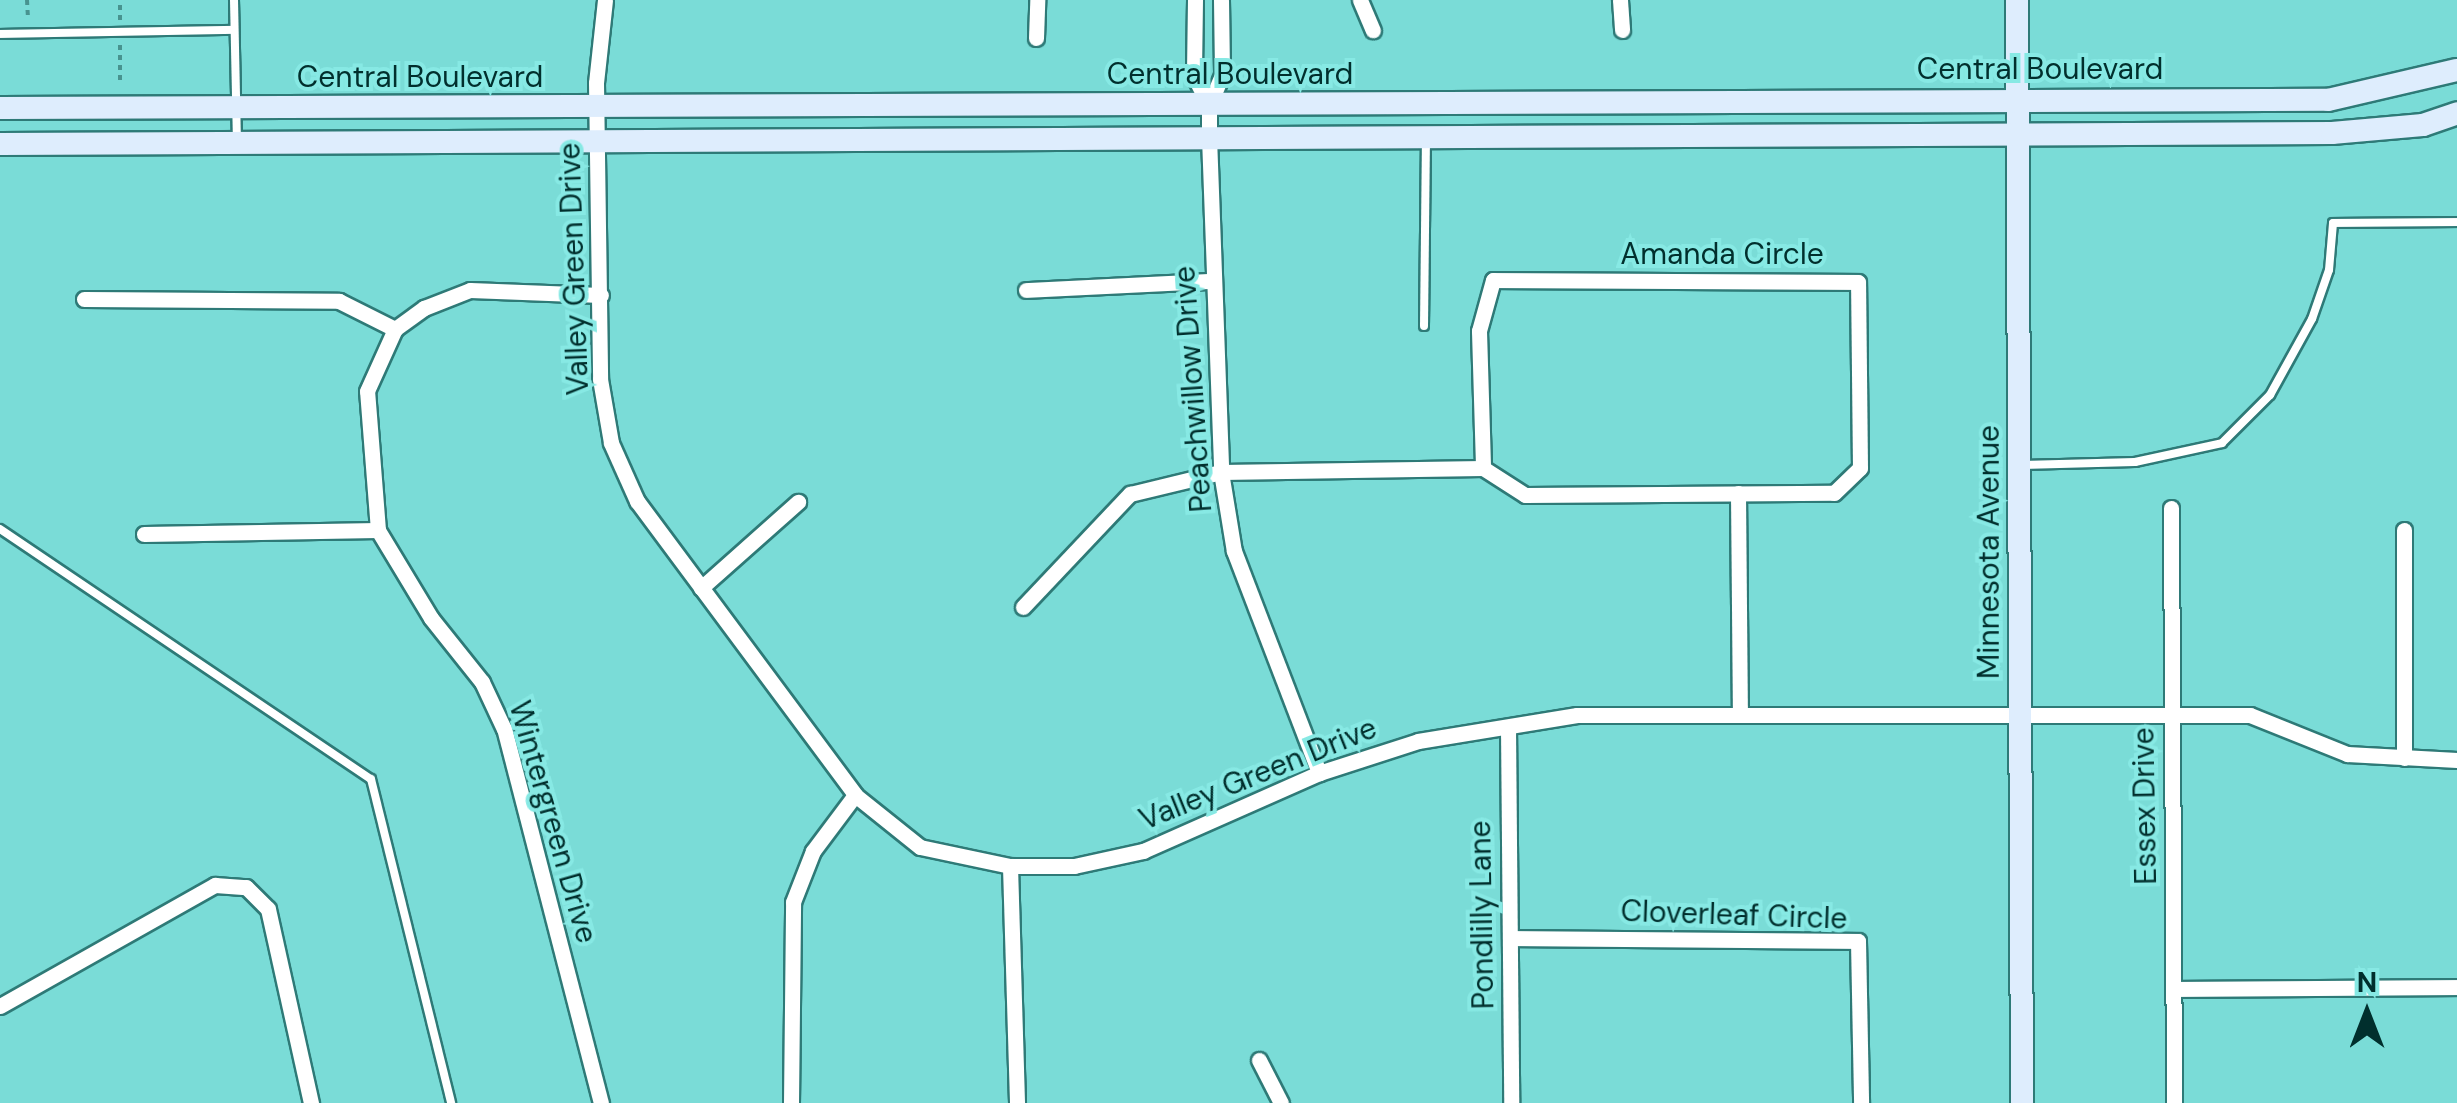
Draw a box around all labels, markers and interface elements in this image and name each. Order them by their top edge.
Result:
street label: Central Boulevard [1917,51,2163,87]
street label: Central Boulevard [1107,56,1353,92]
street label: Central Boulevard [297,59,543,95]
street label: Valley Green Drive [552,142,596,396]
street label: Amanda Circle [1620,236,1824,272]
street label: Peachwillow Drive [1166,265,1220,513]
street label: Minnesota Avenue [1971,425,2007,679]
street label: Wintergreen Drive [501,697,605,947]
street label: Valley Green Drive [1134,710,1382,838]
street label: Essex Drive [2126,727,2164,885]
street label: Pondlilly Lane [1462,820,1502,1010]
street label: Cloverleaf Circle [1620,893,1848,937]
north arrow [2317,963,2417,1063]
text: N [2357,964,2377,1001]

